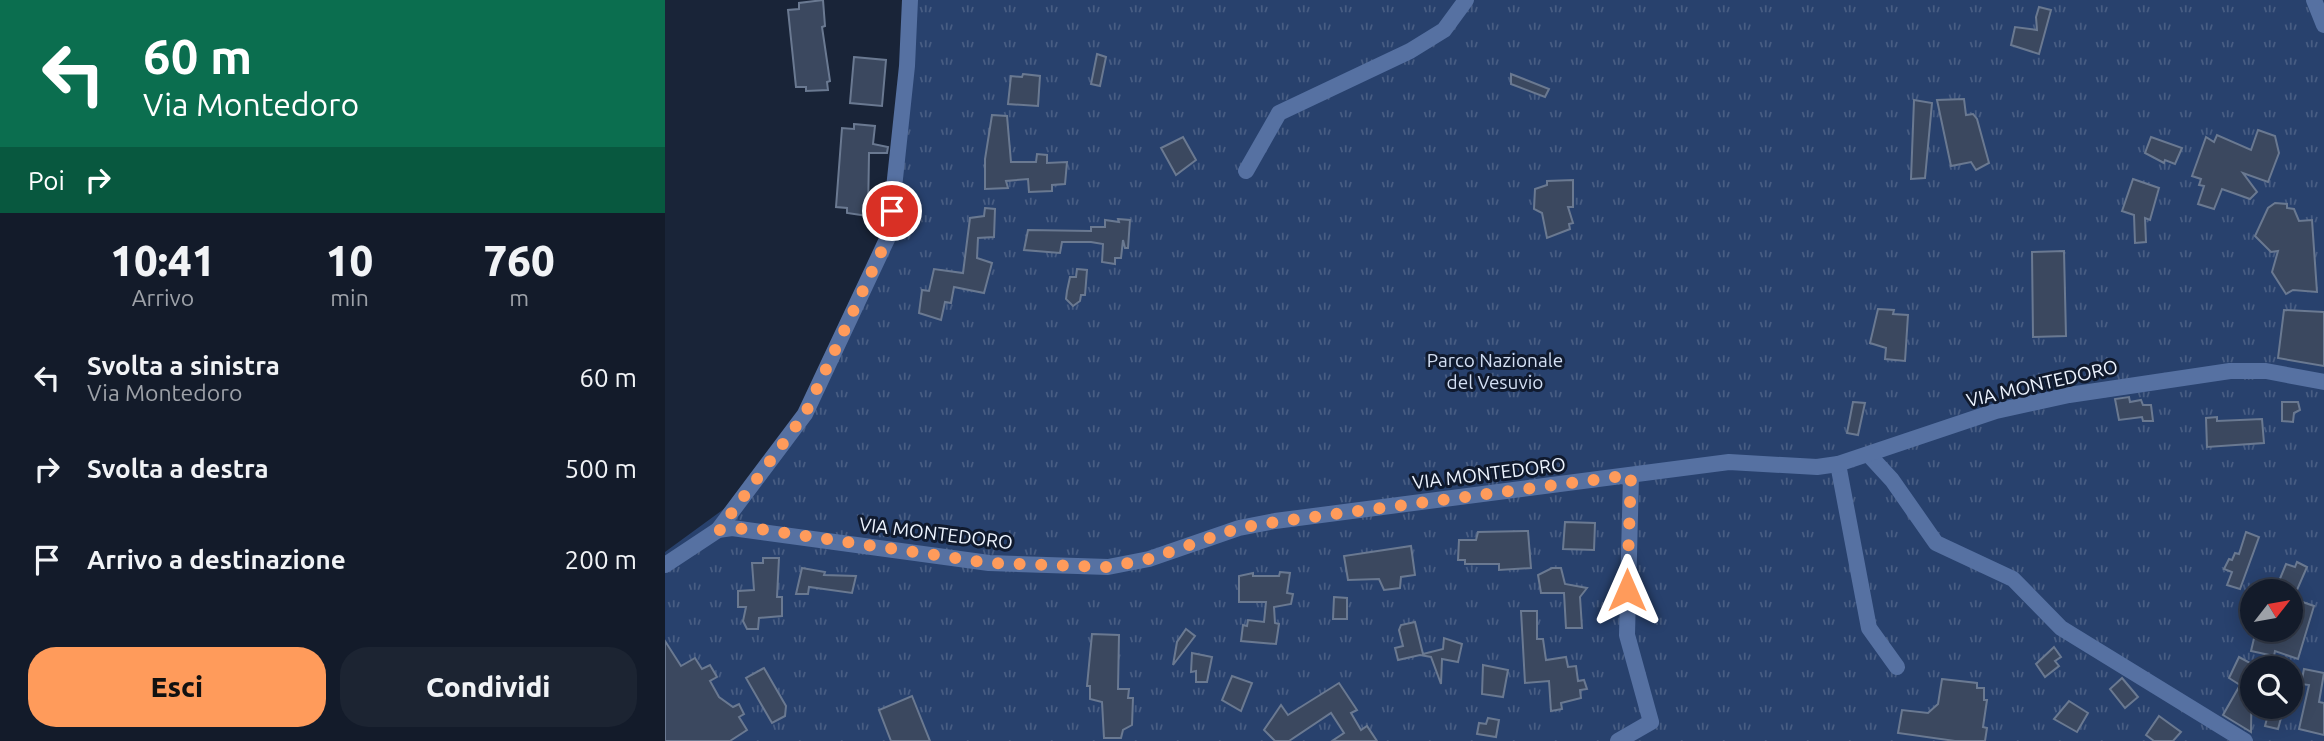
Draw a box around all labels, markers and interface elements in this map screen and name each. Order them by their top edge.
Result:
icon: left [28,28,119,119]
text: 60 m [143,28,252,83]
text: Via Montedoro [143,86,359,122]
icon: right [79,161,117,199]
text: Poi [28,166,65,195]
pin [862,181,922,241]
icon: arrive [873,192,911,230]
text: 10:41 [110,237,215,284]
text: 10 [326,237,373,284]
text: 760 [484,237,555,284]
text: Arrivo [132,285,194,310]
text: min [330,285,369,310]
text: m [509,285,529,310]
park label: Parco Nazionale del Vesuvio [1427,349,1563,393]
text: Svolta a sinistra [87,351,280,380]
street label: VIA MONTEDORO [1964,355,2120,411]
icon: left [28,359,66,397]
text: 60 m [579,363,637,392]
text: Via Montedoro [87,380,242,405]
icon: right [28,450,66,488]
street label: VIA MONTEDORO [1411,453,1567,493]
text: Svolta a destra [87,454,269,483]
text: 500 m [565,454,637,483]
street label: VIA MONTEDORO [858,513,1014,553]
icon: arrive [28,541,66,579]
text: Arrivo a destinazione [87,545,346,574]
text: 200 m [565,545,637,574]
position arrow [1590,553,1664,627]
north arrow [2240,579,2303,642]
map controls [2240,579,2303,719]
button: Esci [28,647,326,727]
button: Condividi [340,647,637,727]
button: search [2240,656,2303,719]

